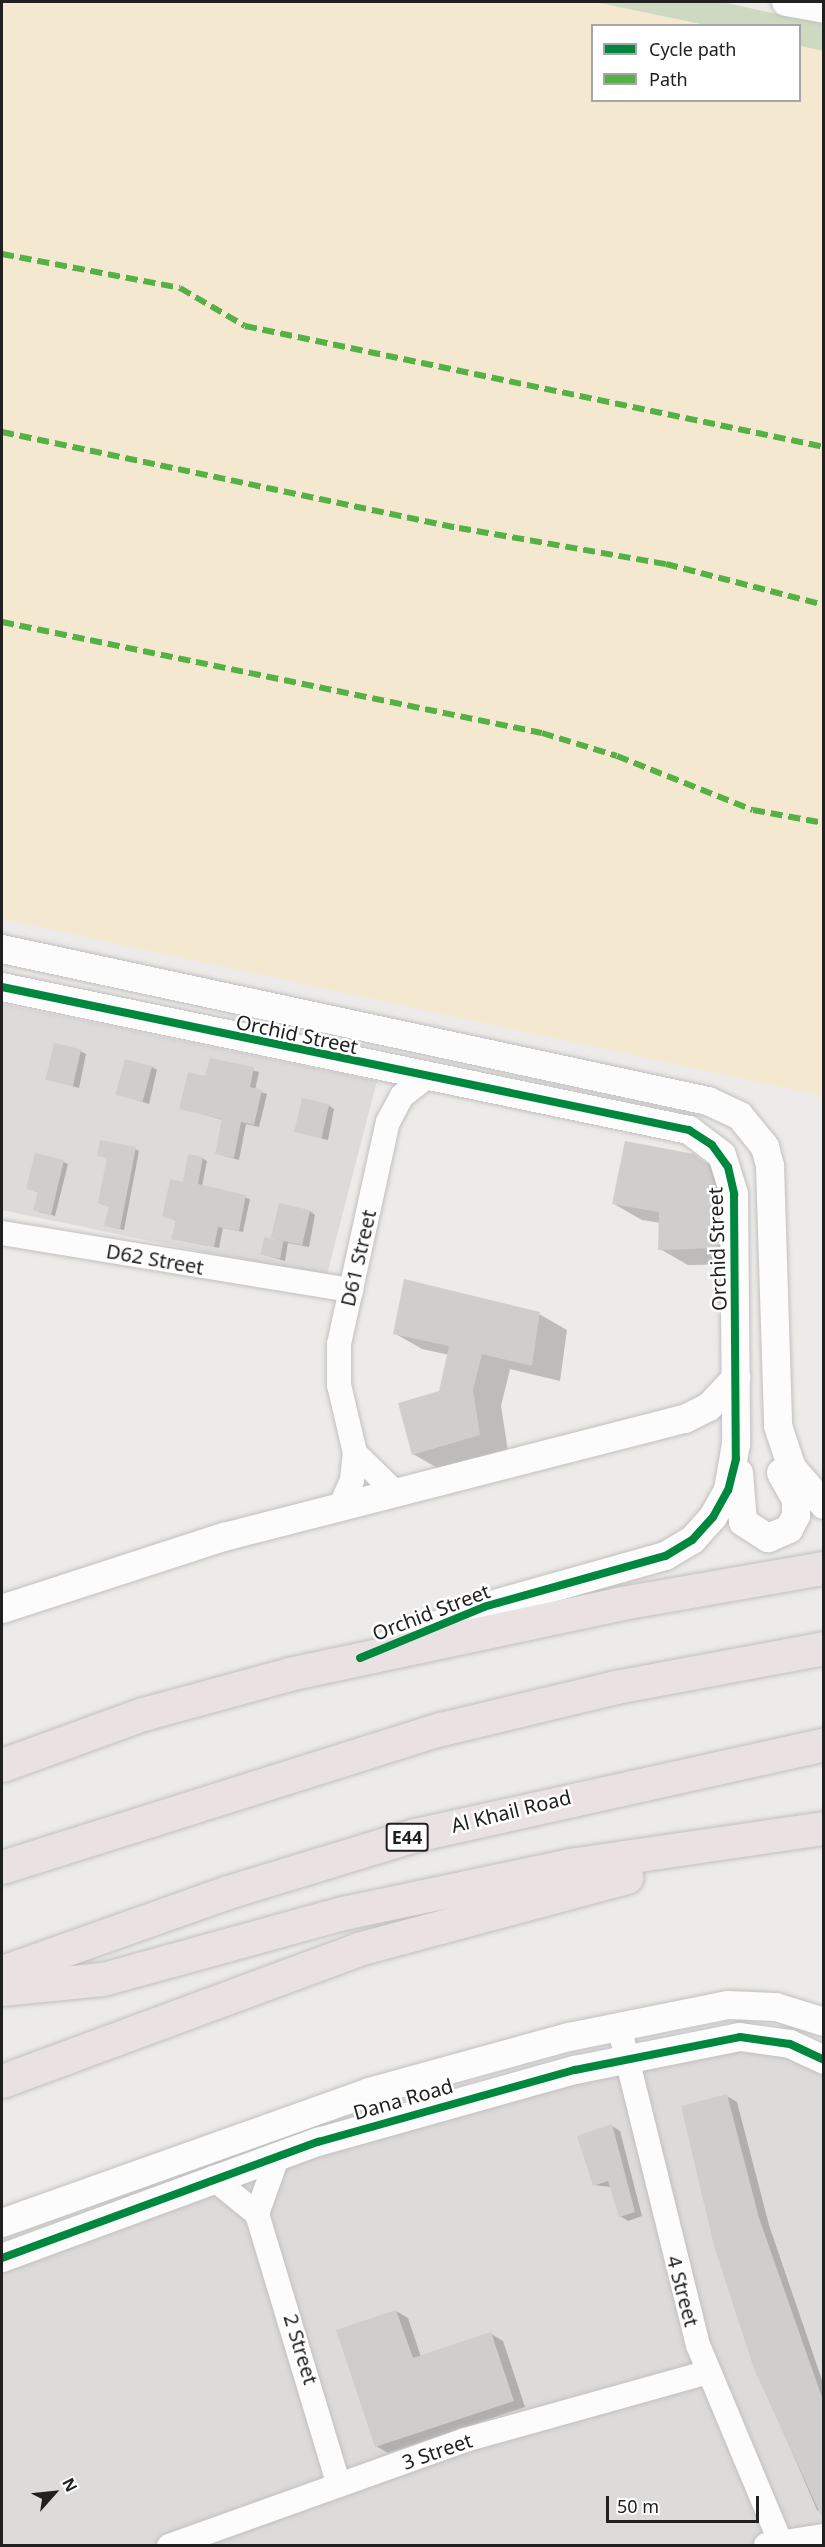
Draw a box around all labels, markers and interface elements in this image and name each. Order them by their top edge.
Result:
legend [591,24,801,102]
text: Cycle path [649,37,736,61]
text: Path [649,67,688,91]
street label: Orchid Street [234,1009,360,1059]
street label: Orchid Street [703,1187,731,1311]
street label: D61 Street [335,1207,381,1309]
street label: D62 Street [104,1239,206,1279]
street label: Orchid Street [369,1579,493,1645]
street label: Al Khail Road [449,1785,573,1837]
road number: E44 [384,1822,430,1852]
street label: Dana Road [350,2073,456,2125]
street label: 4 Street [662,2253,704,2329]
street label: 2 Street [279,2311,323,2387]
street label: 3 Street [399,2428,475,2474]
north arrow [24,2463,84,2523]
text: N [57,2474,83,2496]
scale bar [609,2484,762,2522]
text: 50 m [617,2494,659,2518]

